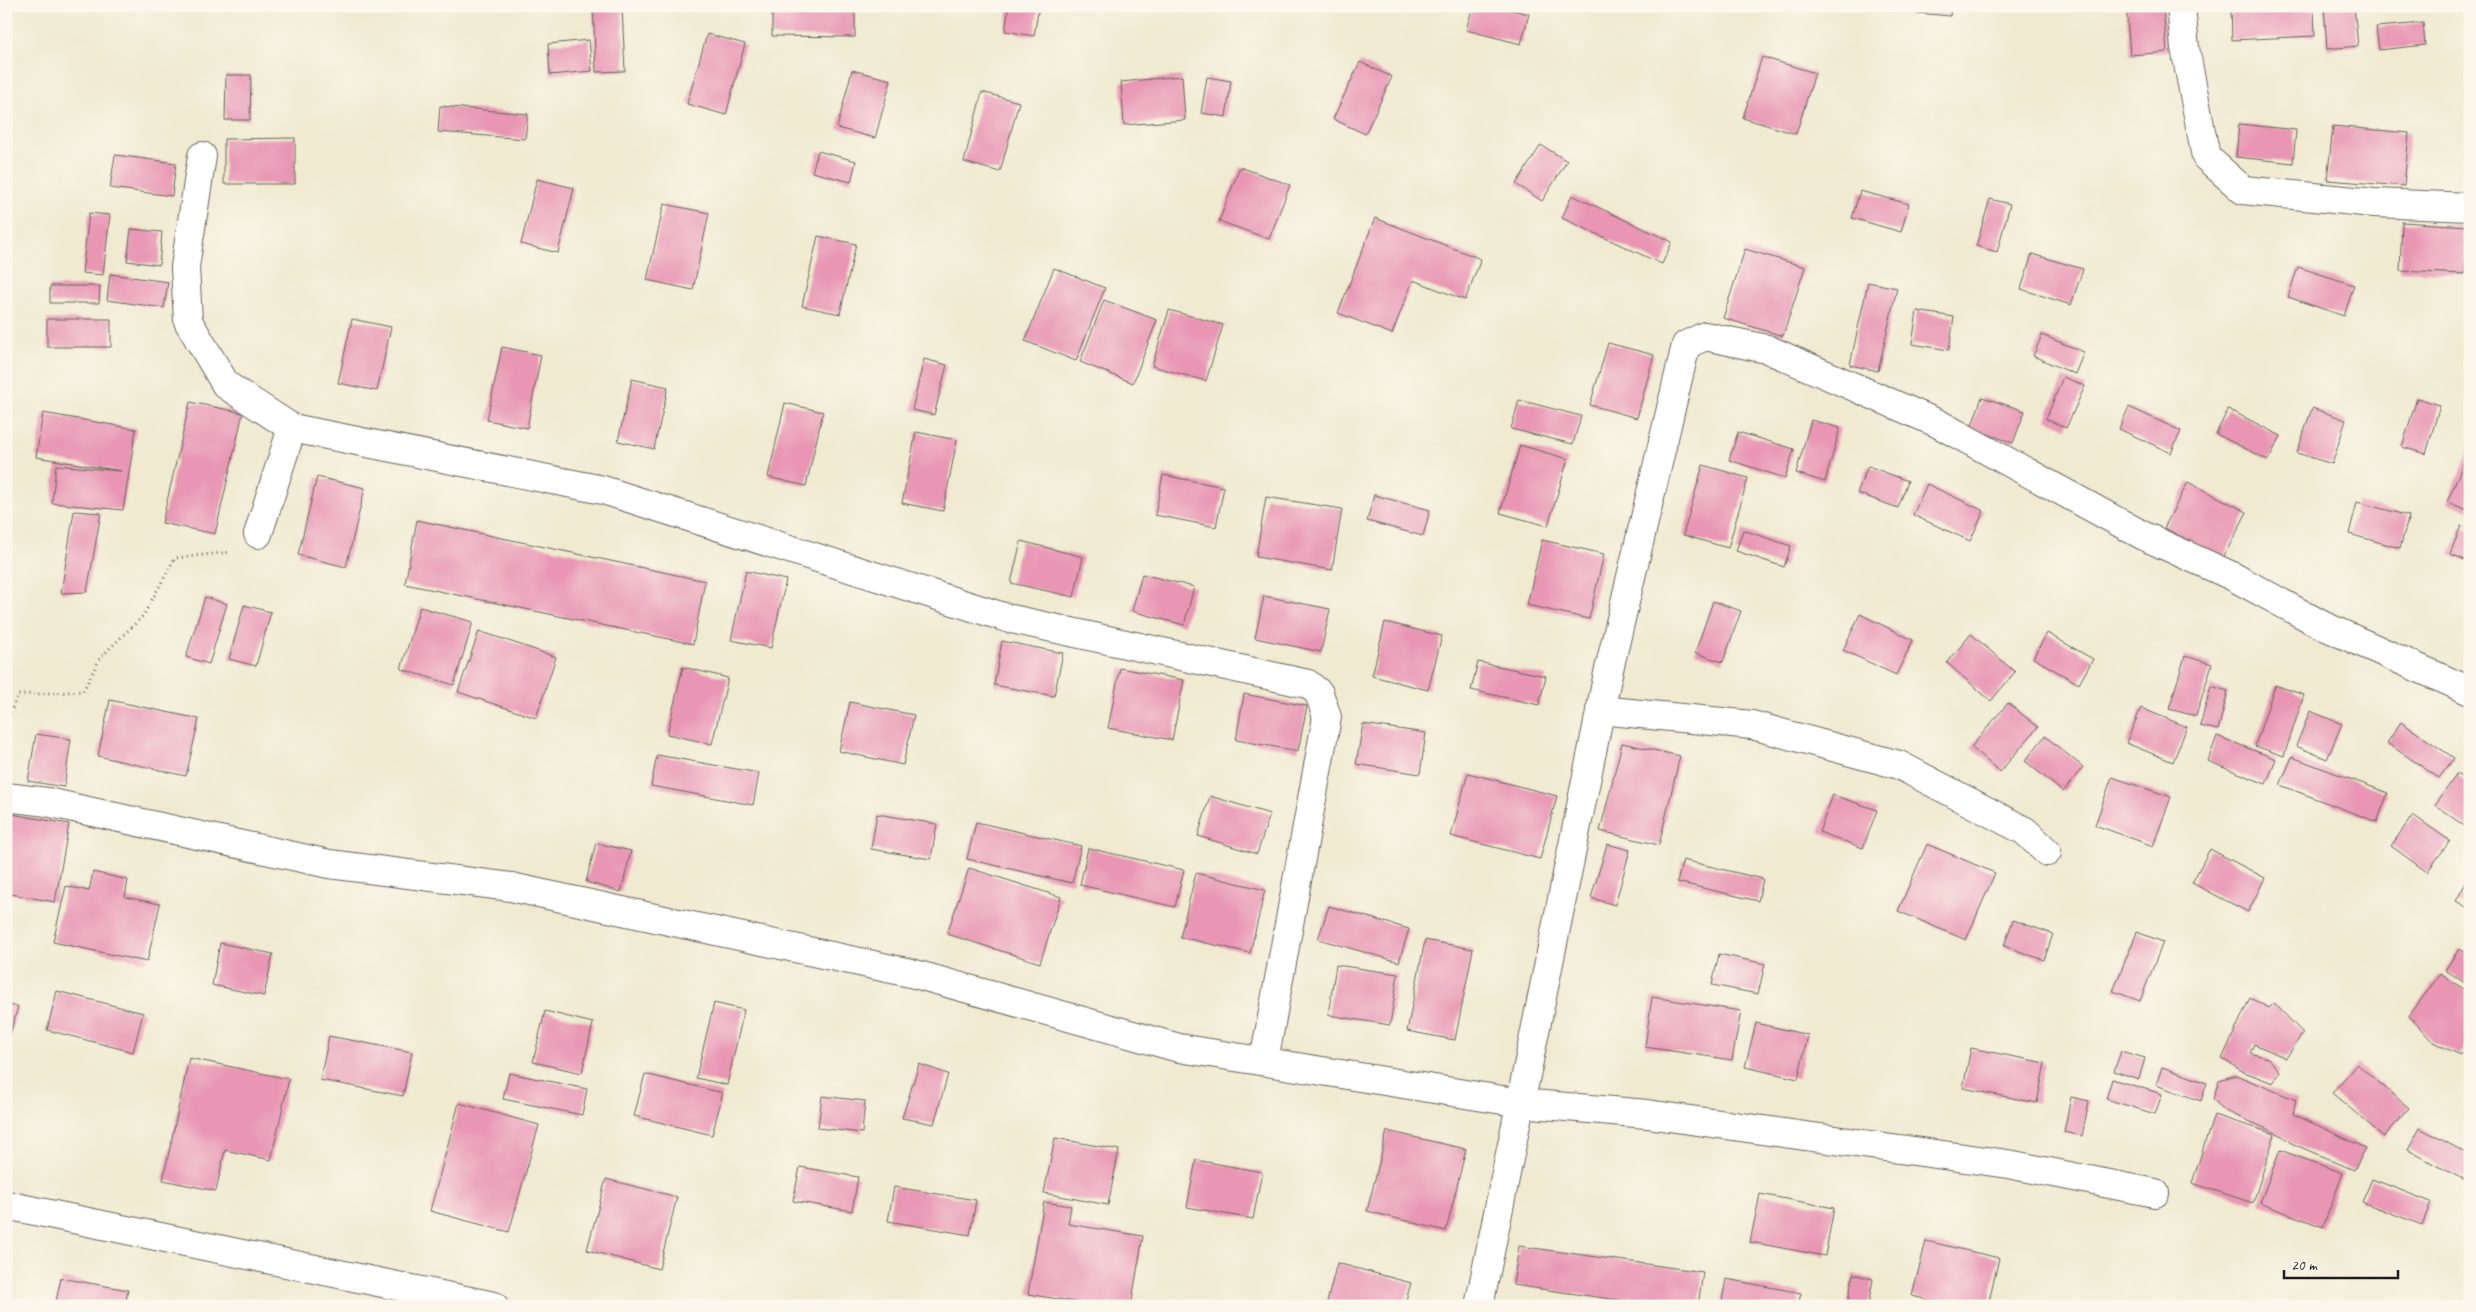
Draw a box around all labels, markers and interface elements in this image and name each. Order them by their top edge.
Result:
scale bar [2284,1247,2397,1279]
text: 20 m [2291,1256,2318,1275]

